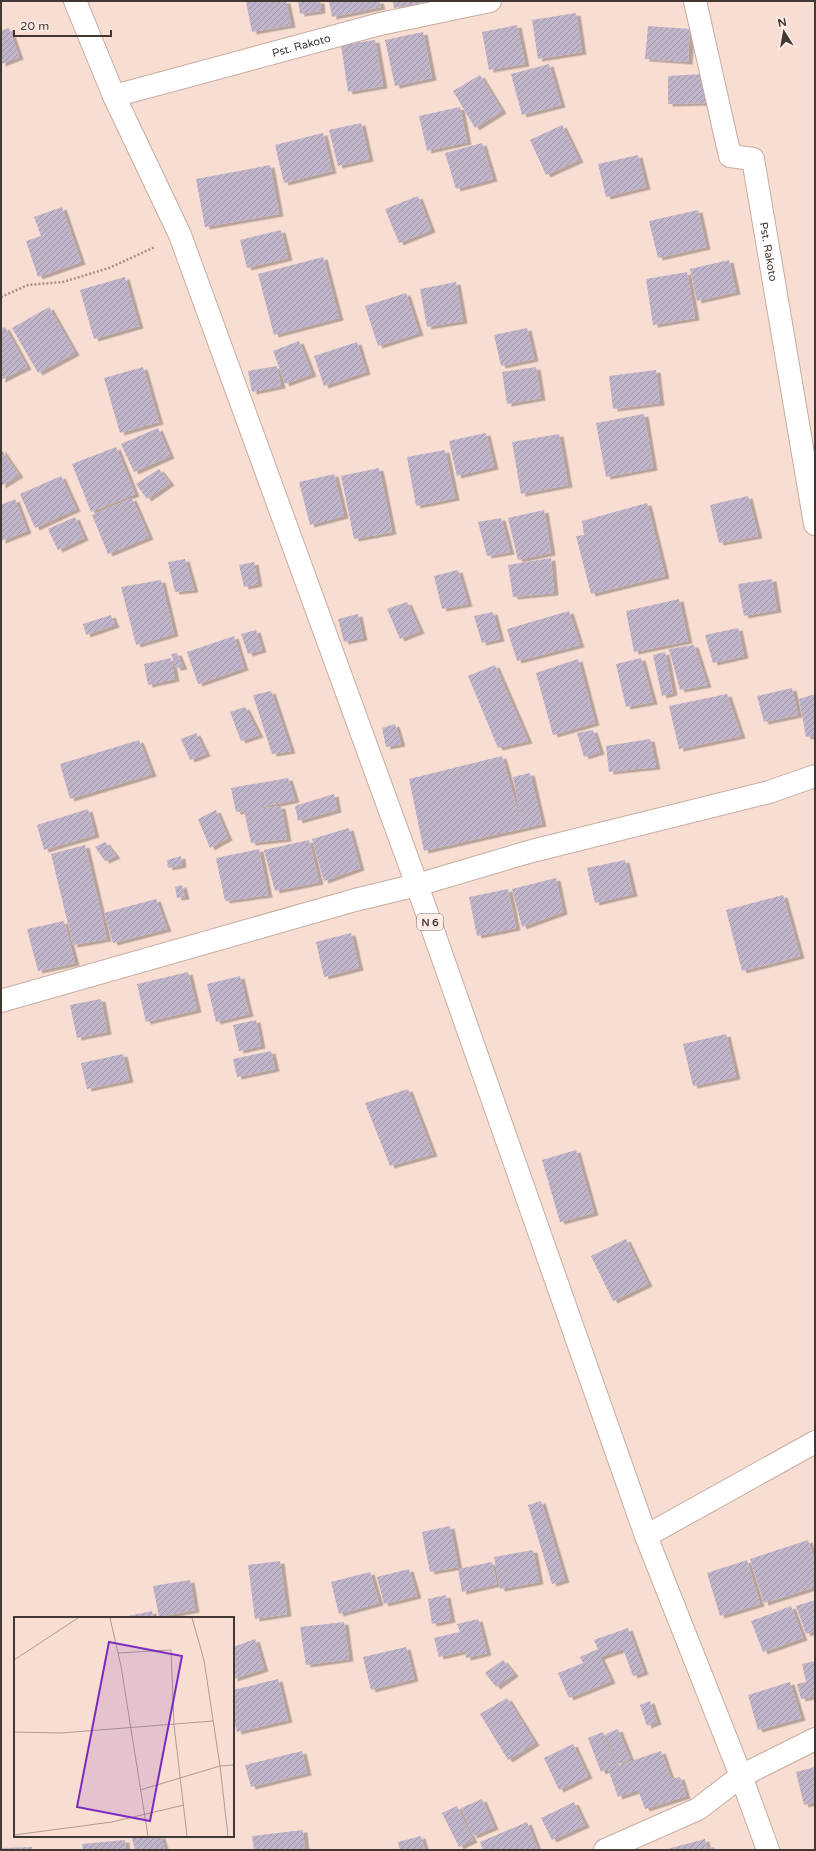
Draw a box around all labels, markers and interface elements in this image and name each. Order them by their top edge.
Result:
scale bar [14,12,111,38]
north arrow [764,12,804,52]
text: N [777,15,788,30]
text: 20 m [20,19,49,33]
street label: Pst. Rakoto [271,32,332,60]
street label: Pst. Rakoto [757,221,780,283]
road number: N 6 [417,914,443,930]
inset map [14,1617,234,1837]

